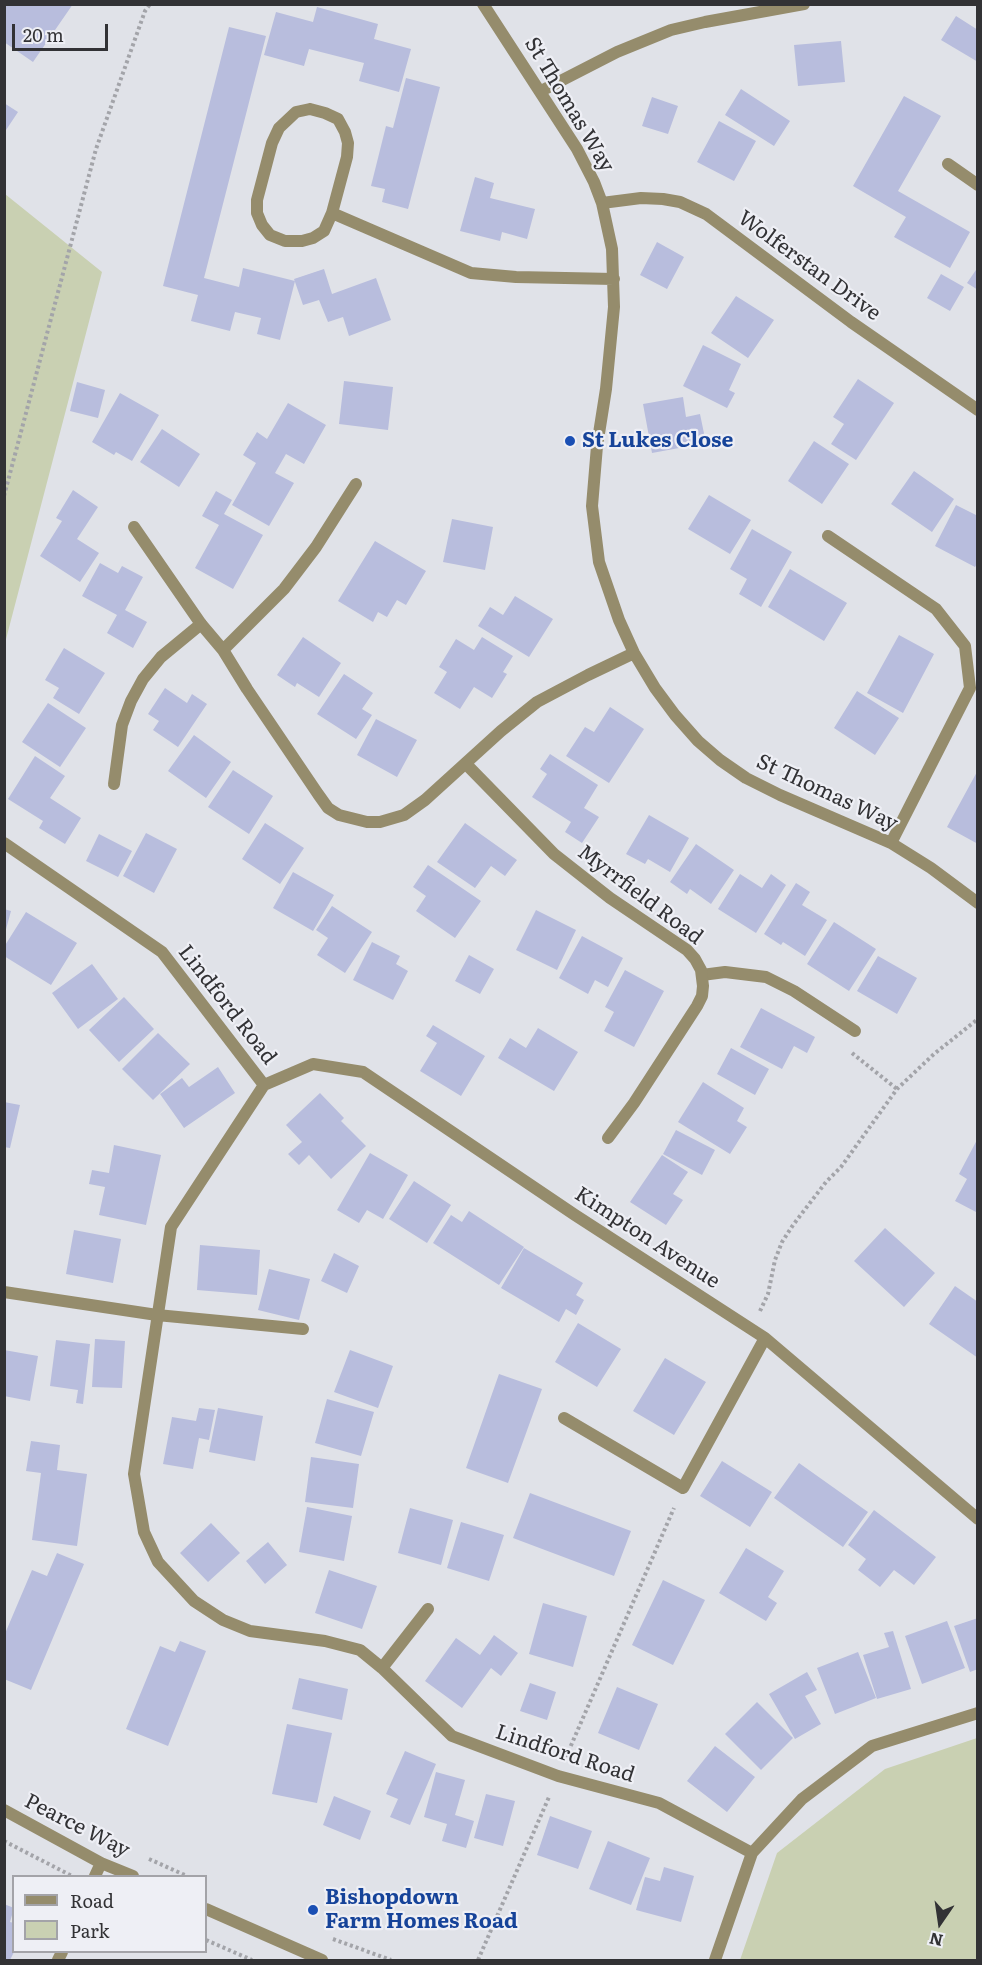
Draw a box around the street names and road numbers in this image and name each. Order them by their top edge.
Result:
street label: St Thomas Way [519,33,619,177]
street label: Wolferstan Drive [733,206,885,326]
street label: St Thomas Way [752,749,902,837]
street label: Myrrfield Road [572,840,708,950]
street label: Lindford Road [173,940,281,1070]
street label: Kimpton Avenue [570,1182,724,1294]
street label: Lindford Road [492,1720,638,1788]
street label: Pearce Way [20,1789,134,1863]

